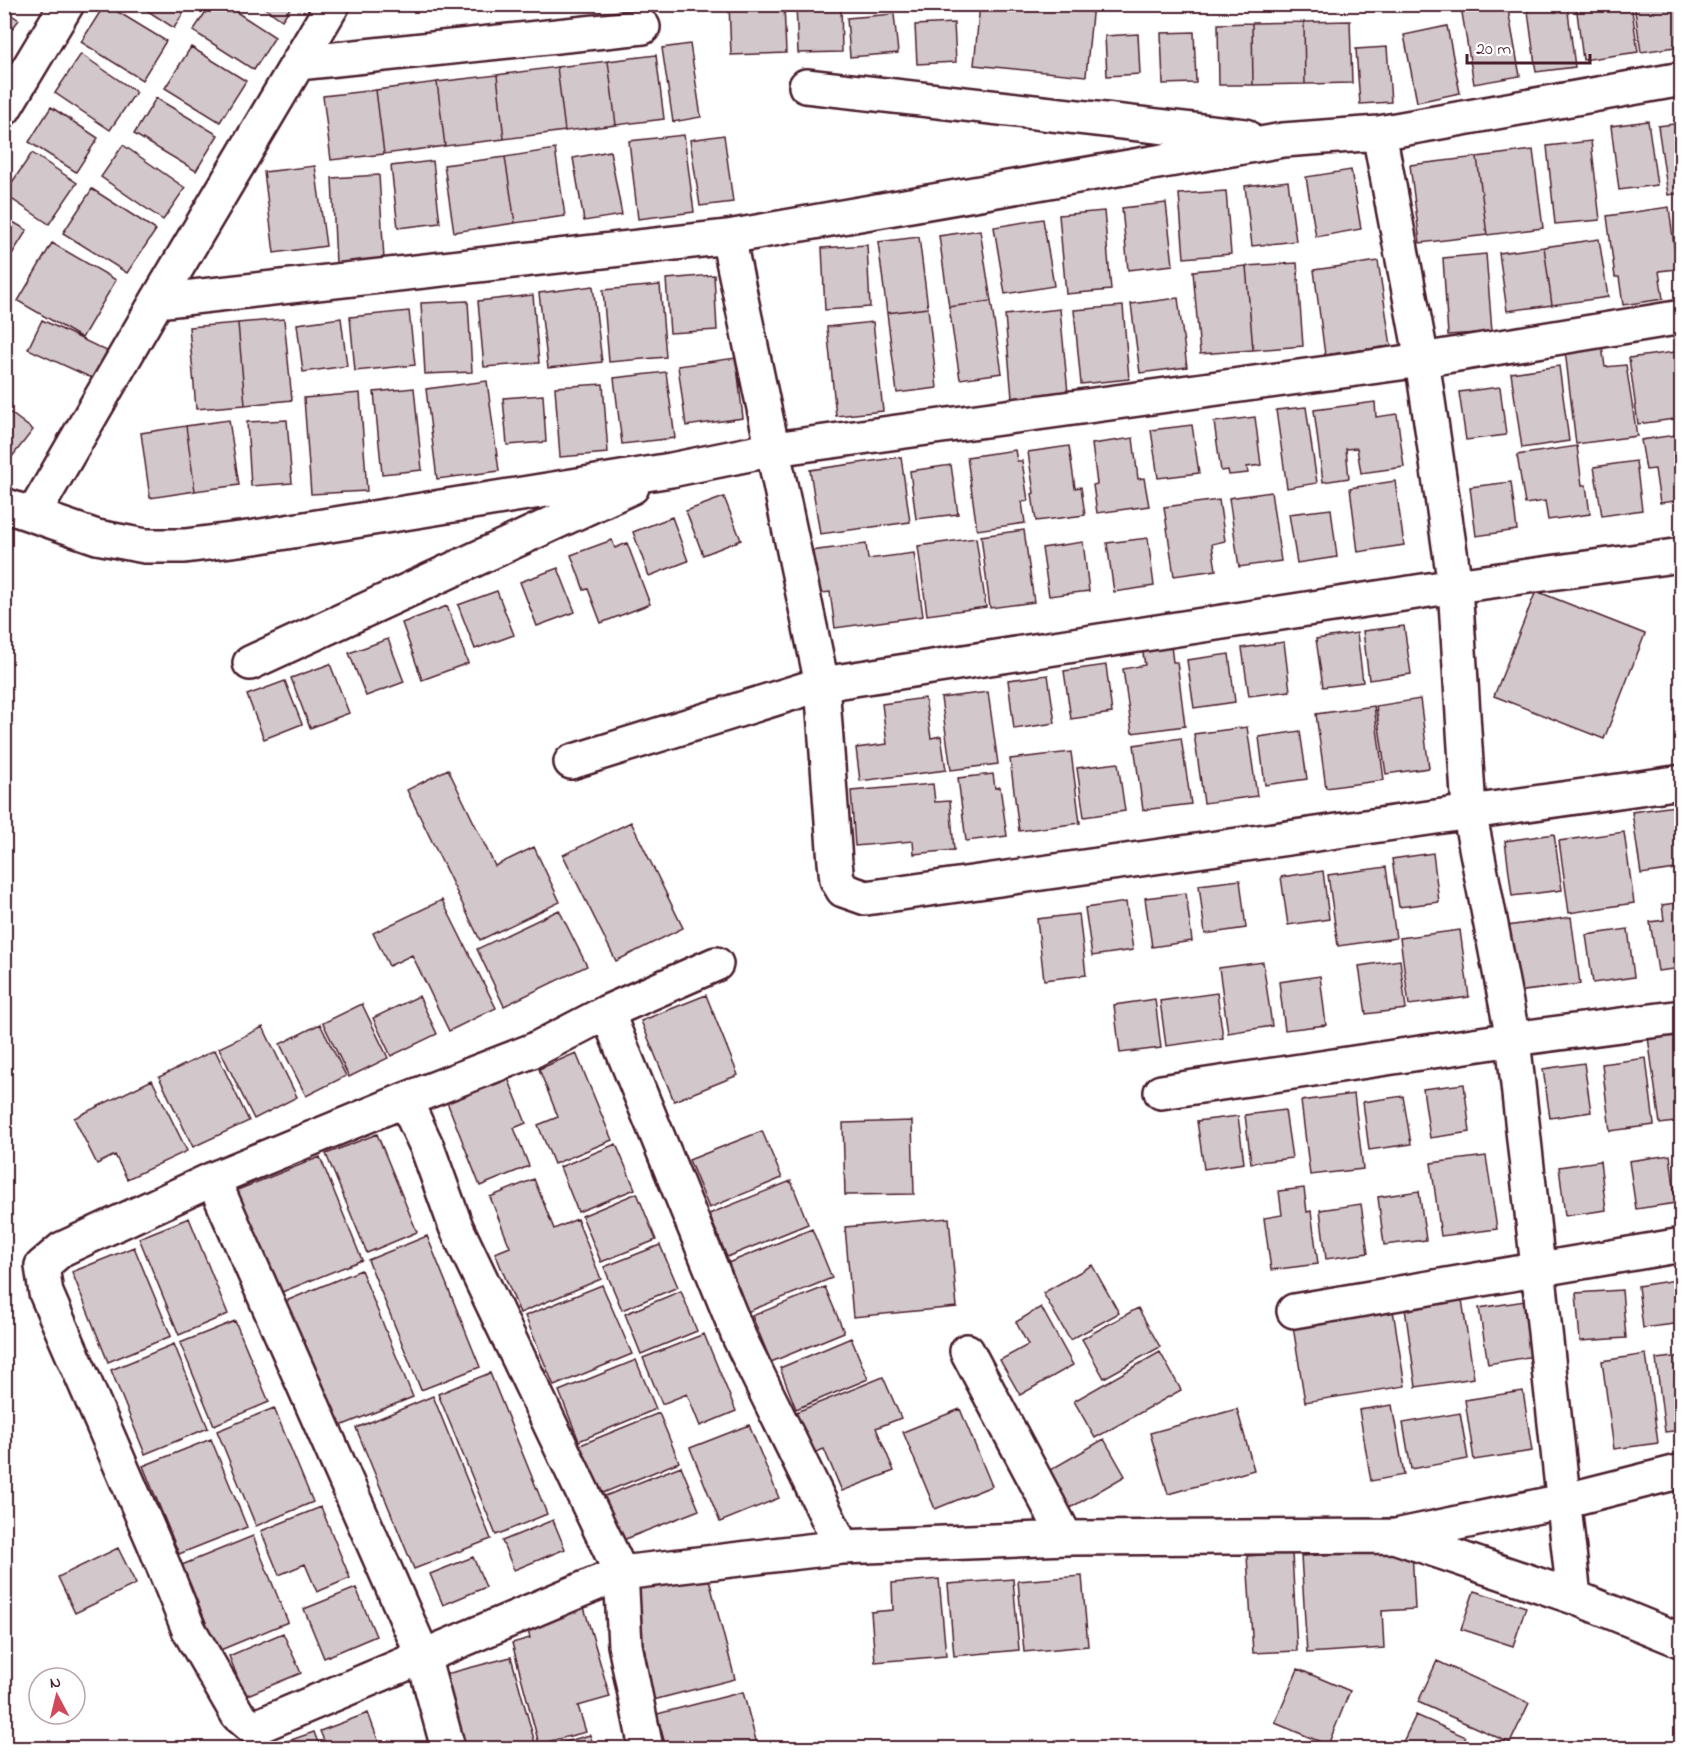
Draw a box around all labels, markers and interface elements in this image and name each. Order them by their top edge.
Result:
scale bar [1467,27,1590,65]
text: 20 m [1476,37,1511,63]
north arrow [27,1666,87,1726]
text: N [49,1671,62,1696]

